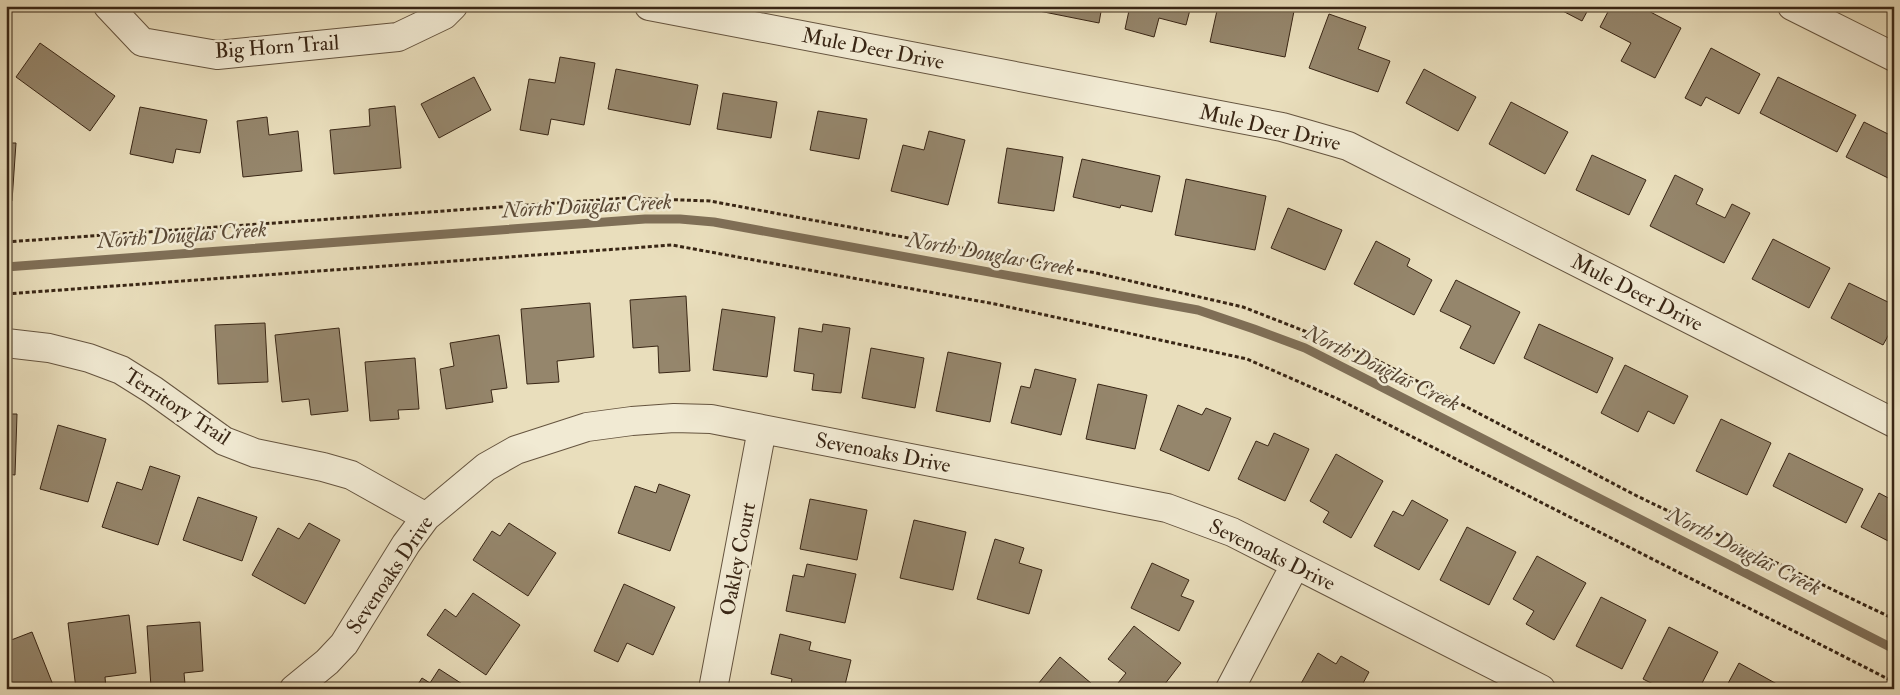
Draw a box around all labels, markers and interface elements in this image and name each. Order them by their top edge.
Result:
street label: Mule Deer Drive [800,22,947,76]
street label: Big Horn Trail [214,29,341,65]
street label: Mule Deer Drive [1197,99,1344,157]
water label: North Douglas Creek [500,188,673,224]
water label: North Douglas Creek [95,215,268,255]
water label: North Douglas Creek [904,225,1077,283]
street label: Mule Deer Drive [1567,248,1708,338]
water label: North Douglas Creek [1299,318,1465,418]
street label: Territory Trail [119,362,236,452]
street label: Sevenoaks Drive [813,427,953,479]
water label: North Douglas Creek [1661,499,1826,602]
street label: Oakley Court [714,500,762,618]
street label: Sevenoaks Drive [340,510,440,639]
street label: Sevenoaks Drive [1204,513,1340,597]

